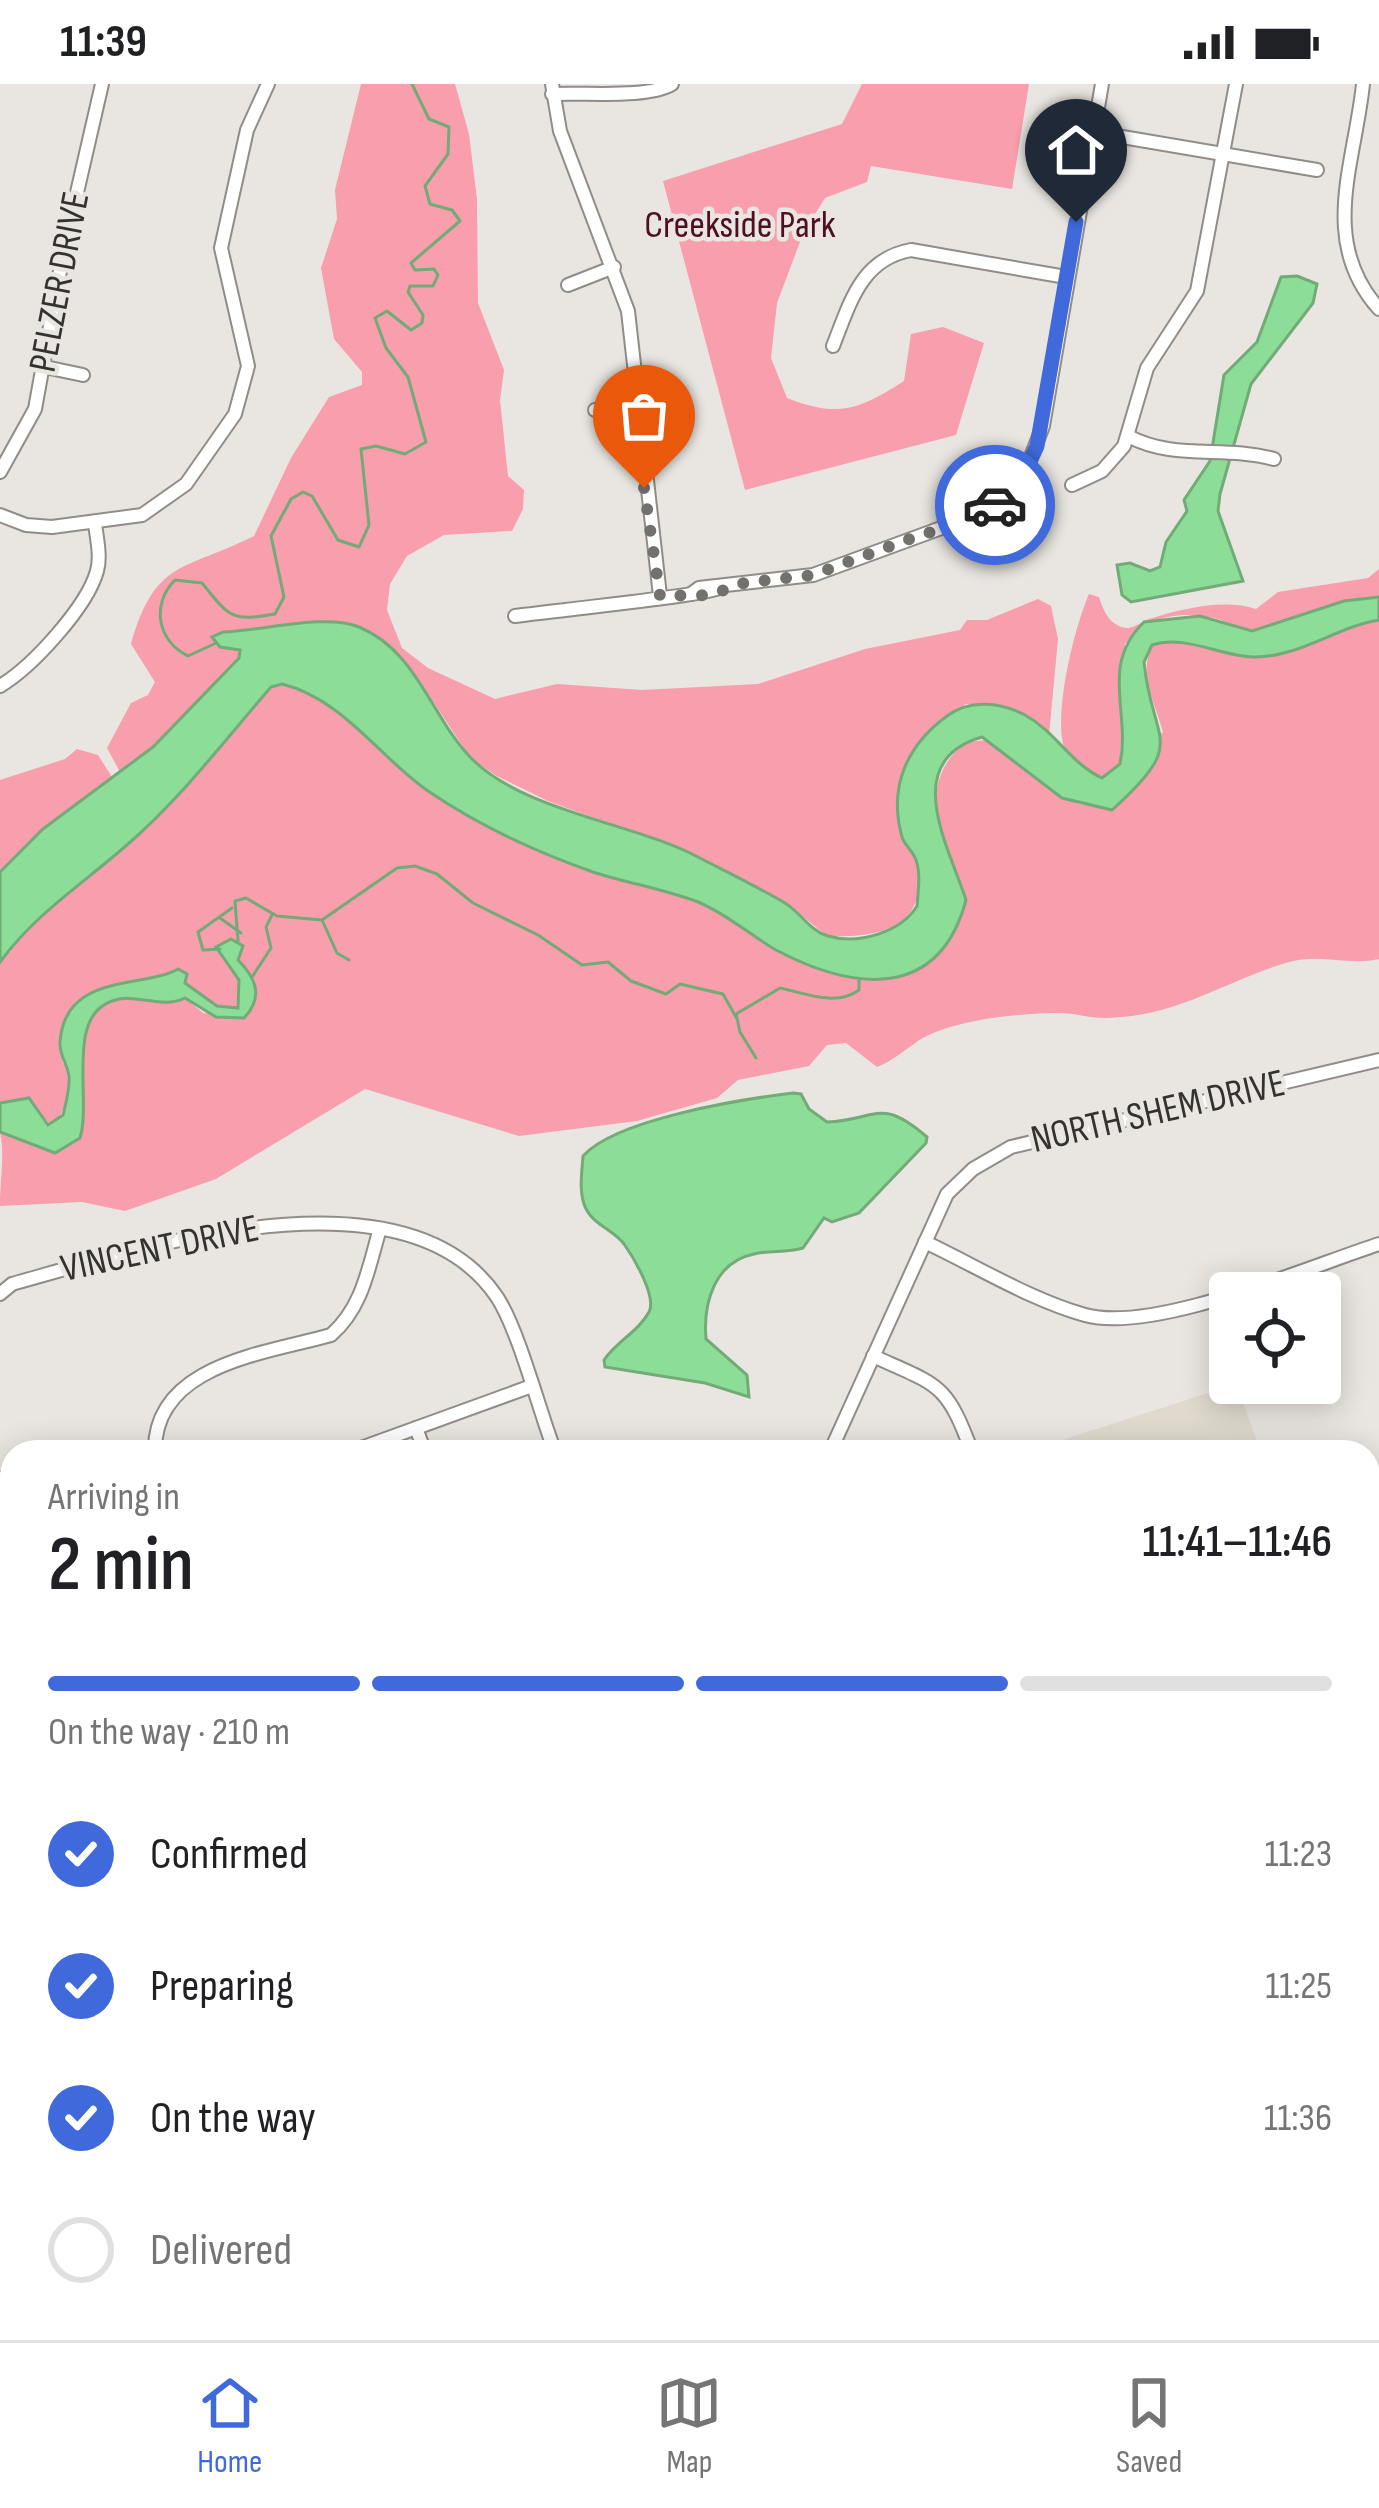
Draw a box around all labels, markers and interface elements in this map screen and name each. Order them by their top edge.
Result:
text: 11:39 [60,15,147,70]
pin [1025,99,1127,222]
icon: home [1043,117,1109,183]
street label: PELZER DRIVE [20,188,100,376]
park label: Creekside Park [644,202,836,249]
pin [593,365,695,488]
icon: bag [611,383,677,449]
courier [935,445,1055,565]
icon: car [962,472,1028,538]
street label: NORTH SHEM DRIVE [1026,1060,1290,1164]
street label: VINCENT DRIVE [57,1205,263,1293]
map controls [1209,1272,1341,1404]
button: locate [1209,1272,1341,1404]
text: Arriving in [48,1474,180,1521]
text: 11:41–11:46 [1143,1515,1332,1570]
text: 2 min [48,1519,194,1612]
text: On the way · 210 m [48,1709,290,1756]
icon: check [48,1821,114,1887]
text: Confirmed [150,1827,308,1882]
text: 11:23 [1265,1831,1332,1878]
icon: check [48,1953,114,2019]
text: Preparing [150,1959,294,2014]
text: 11:25 [1266,1963,1332,2010]
icon: check [48,2085,114,2151]
text: On the way [150,2091,316,2146]
text: 11:36 [1264,2095,1332,2142]
text: Delivered [150,2223,292,2278]
tab: Home [197,2370,263,2482]
tab: Map [656,2370,722,2482]
tab: Saved [1116,2370,1182,2482]

